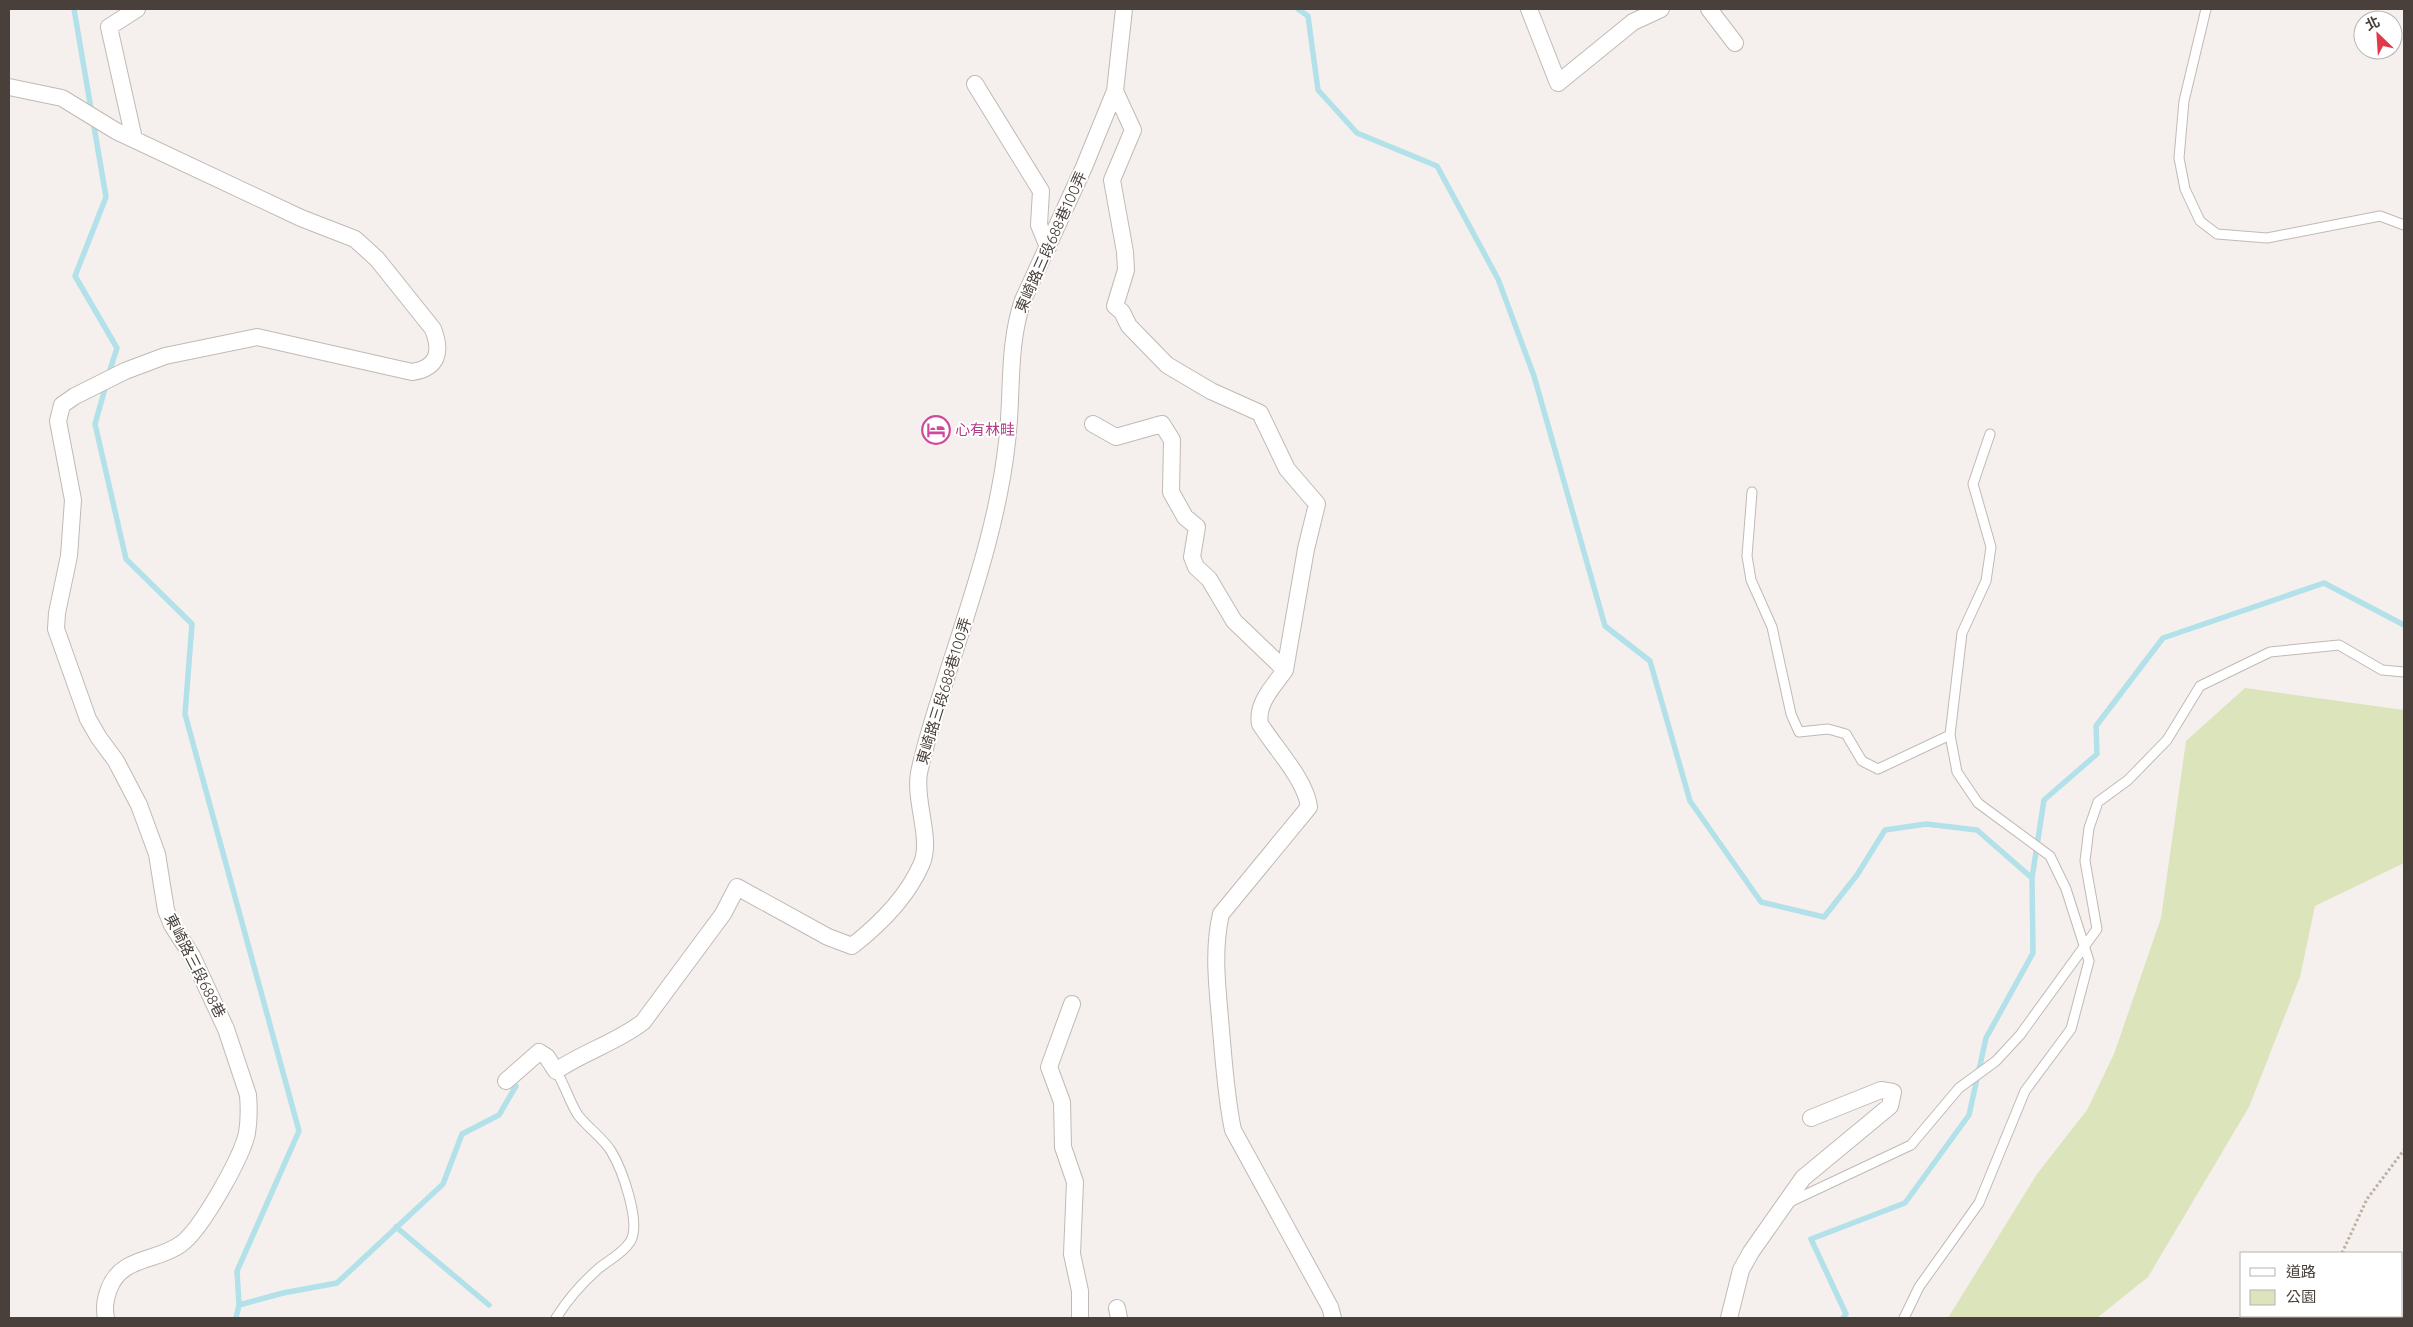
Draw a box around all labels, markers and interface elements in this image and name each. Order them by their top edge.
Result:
north arrow [2353,10,2403,60]
text: 北 [2362,12,2383,34]
street label: 東崎路三段688巷100弄 [1011,168,1090,315]
hotel icon: 心有林畦 [921,415,951,445]
place label: 心有林畦 [955,420,1015,439]
street label: 東崎路三段688巷100弄 [912,615,975,767]
street label: 東崎路三段688巷 [161,911,230,1021]
legend [2240,1252,2403,1317]
text: 道路 [2286,1262,2316,1281]
text: 公園 [2286,1287,2316,1306]

